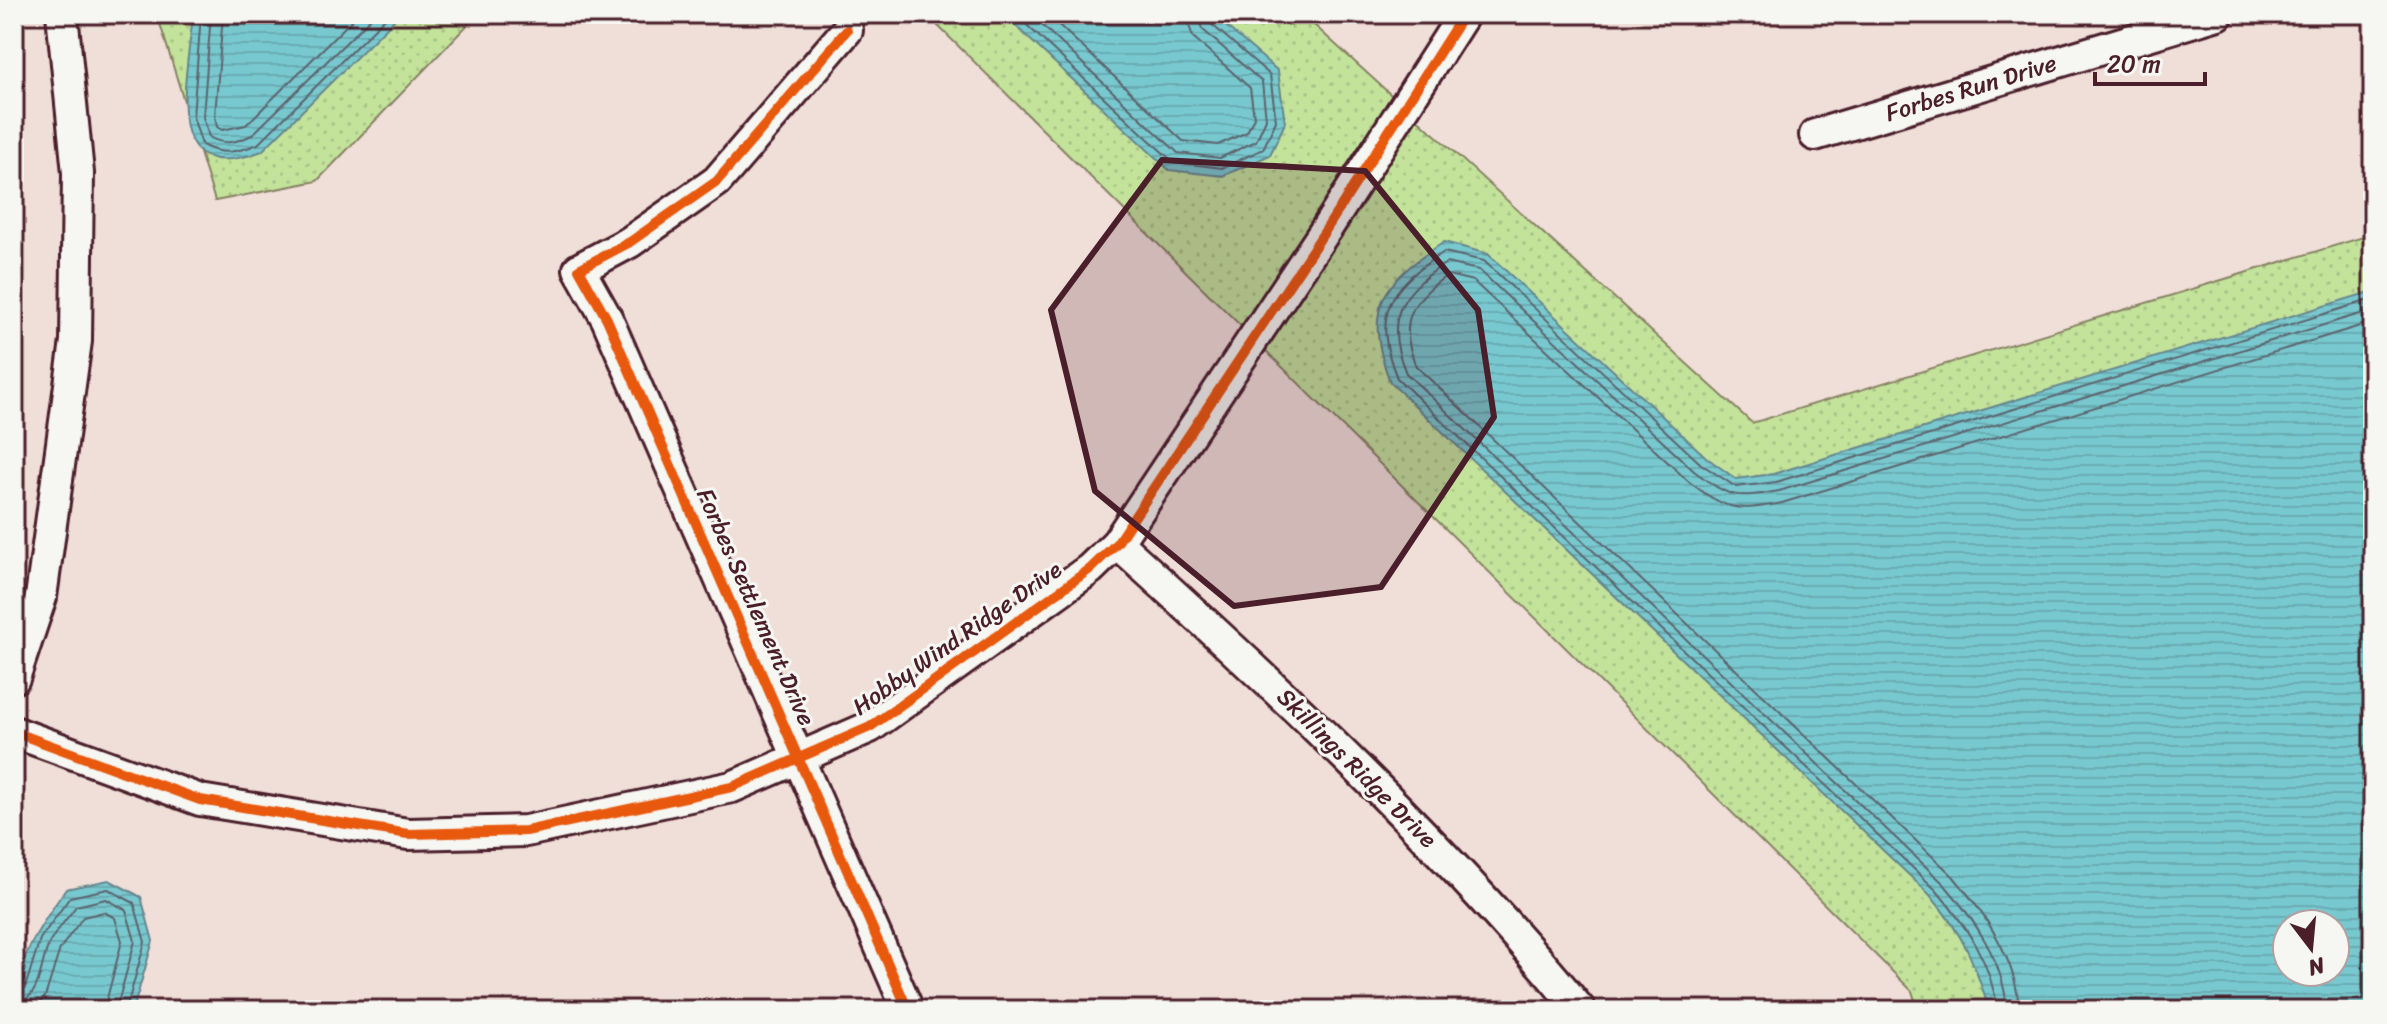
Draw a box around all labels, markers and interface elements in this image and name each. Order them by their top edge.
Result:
scale bar [2095,36,2205,86]
street label: Forbes Run Drive [1880,42,2062,134]
text: 20 m [2107,43,2161,85]
street label: Forbes Settlement Drive [685,481,827,733]
street label: Hobby Wind Ridge Drive [843,549,1071,727]
street label: Skillings Ridge Drive [1267,678,1448,859]
north arrow [2271,908,2351,988]
text: N [2303,946,2330,988]

